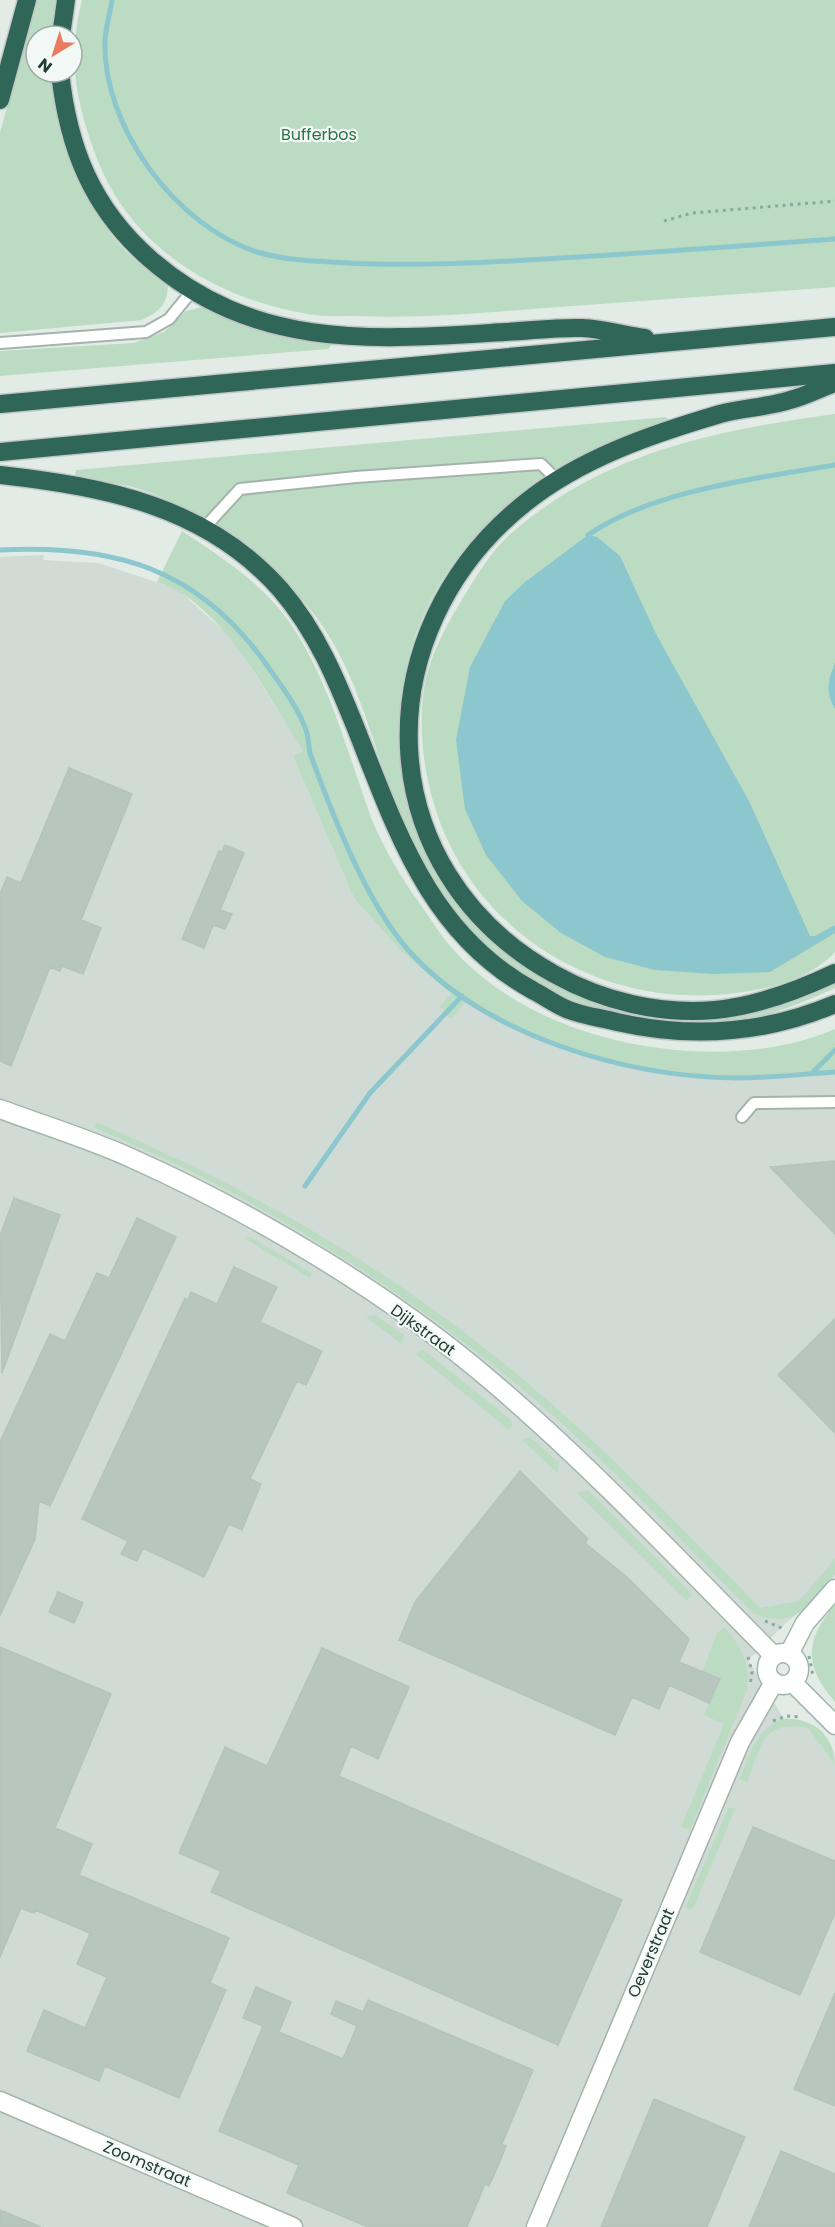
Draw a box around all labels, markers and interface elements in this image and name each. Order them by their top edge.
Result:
north arrow [24,24,84,84]
text: N [33,53,57,78]
park label: Bufferbos [281,123,357,146]
street label: Dijkstraat [386,1299,460,1361]
street label: Oeverstraat [622,1905,680,2001]
street label: Zoomstraat [100,2135,195,2193]

